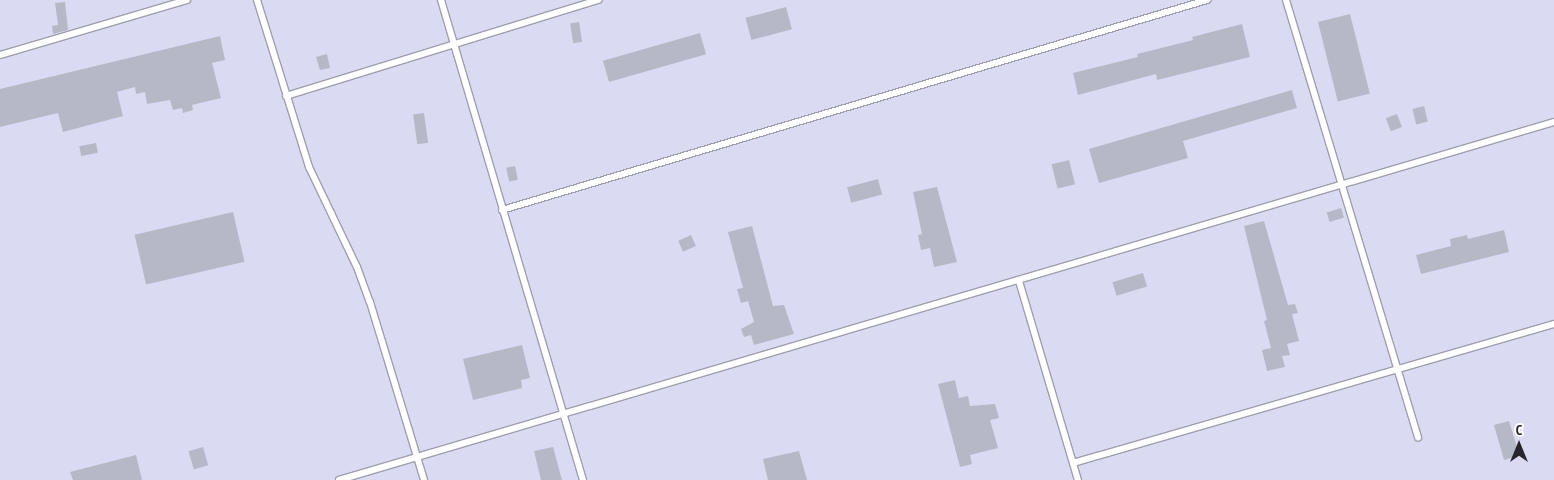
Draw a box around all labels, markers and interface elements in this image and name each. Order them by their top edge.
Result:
north arrow [1494,420,1544,470]
text: С [1516,421,1522,439]

